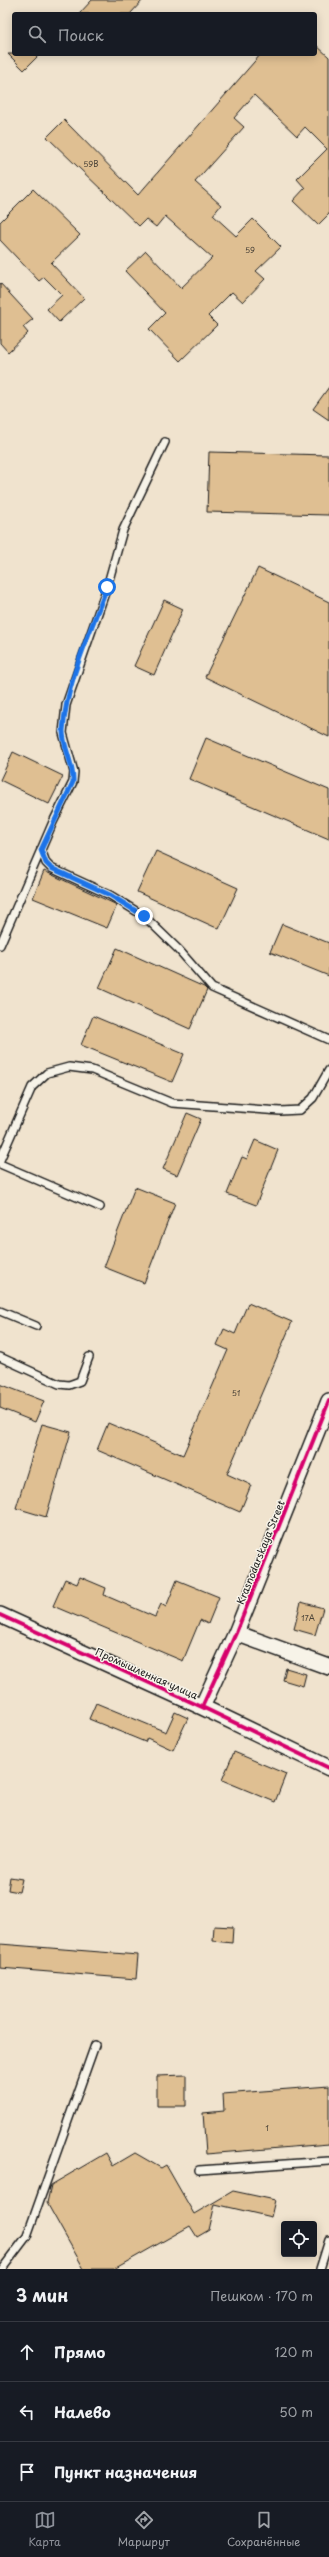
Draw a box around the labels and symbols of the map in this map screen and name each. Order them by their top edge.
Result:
house number: 59В [83,158,99,170]
house number: 59 [245,244,255,256]
route start [98,578,116,596]
route end [135,907,153,925]
house number: 51 [232,1387,241,1399]
street label: Krasnodarskaya Street [232,1498,289,1607]
house number: 17А [301,1612,315,1624]
street label: Промышленная улица [93,1644,201,1703]
house number: 1 [265,2122,269,2134]

